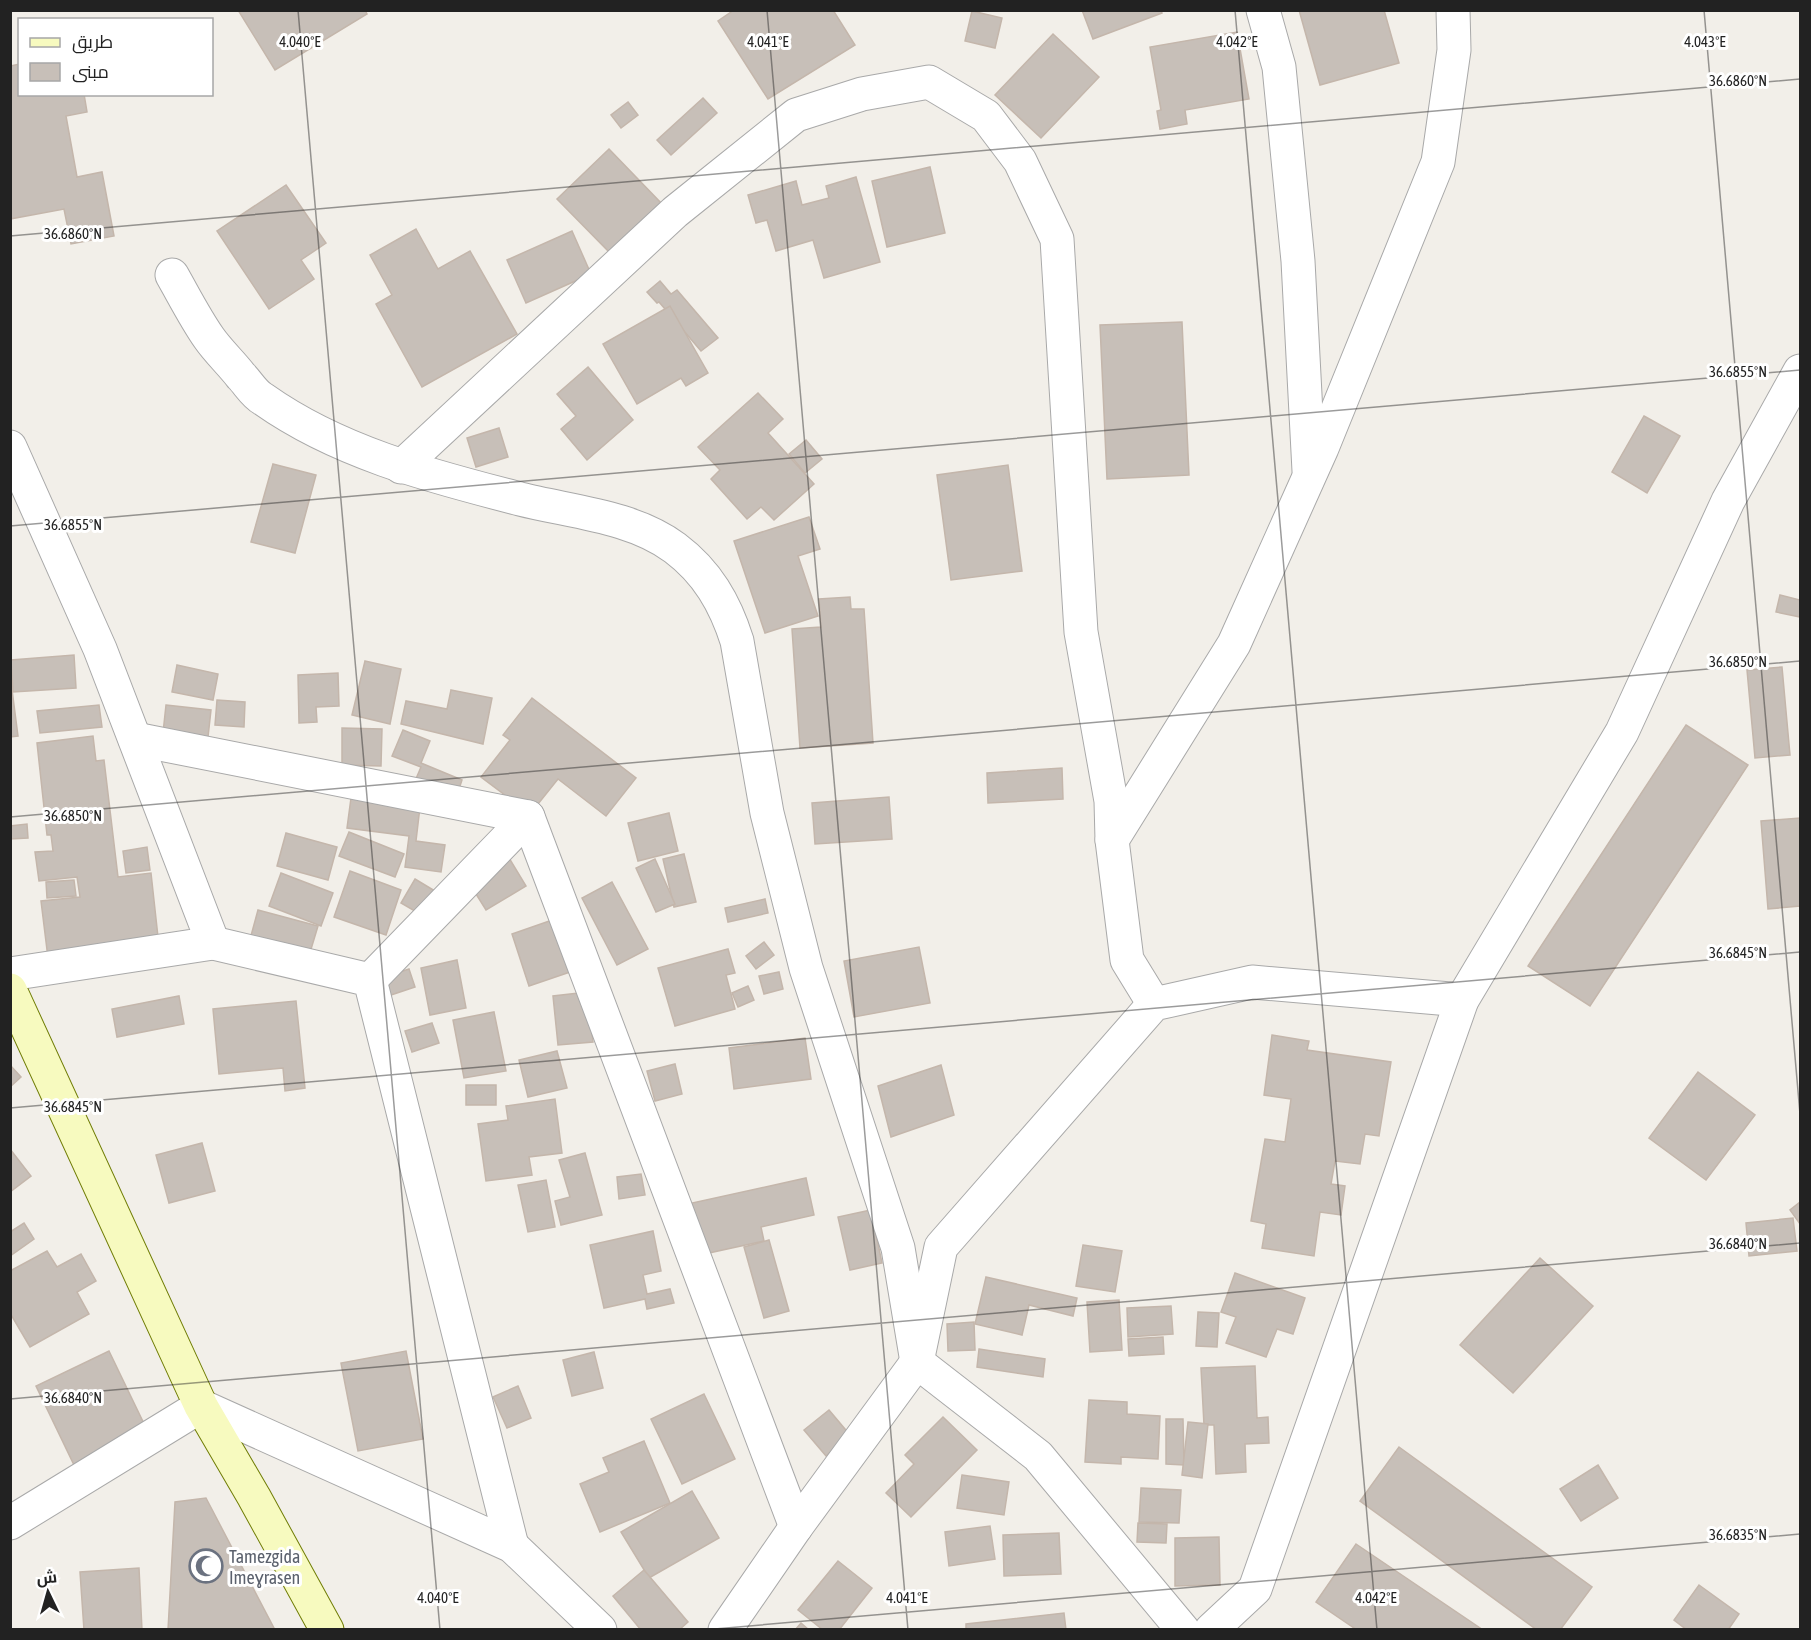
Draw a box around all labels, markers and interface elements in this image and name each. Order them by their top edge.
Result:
legend [18,18,213,96]
text: طريق [72,31,113,54]
text: 4.040°E [279,33,321,50]
text: 4.041°E [747,33,789,50]
text: 4.042°E [1216,33,1258,50]
text: 4.043°E [1684,33,1726,50]
text: مبنى [72,61,109,83]
text: 36.6860°N [1709,72,1767,89]
text: 36.6860°N [44,225,102,242]
text: 36.6855°N [1709,363,1767,380]
text: 36.6855°N [44,516,102,533]
text: 36.6850°N [1709,653,1767,670]
text: 36.6850°N [44,807,102,824]
text: 36.6845°N [1709,944,1767,961]
text: 36.6845°N [44,1098,102,1115]
text: 36.6840°N [1709,1235,1767,1252]
text: 36.6840°N [44,1389,102,1406]
text: 36.6835°N [1709,1526,1767,1543]
place label: Tamezgida Imeɣrasen [229,1546,300,1588]
mosque icon: Tamezgida Imeɣrasen [188,1548,224,1584]
north arrow [18,1562,78,1622]
text: ش [36,1567,58,1588]
text: 4.040°E [417,1589,459,1606]
text: 4.041°E [886,1589,928,1606]
text: 4.042°E [1355,1589,1397,1606]

